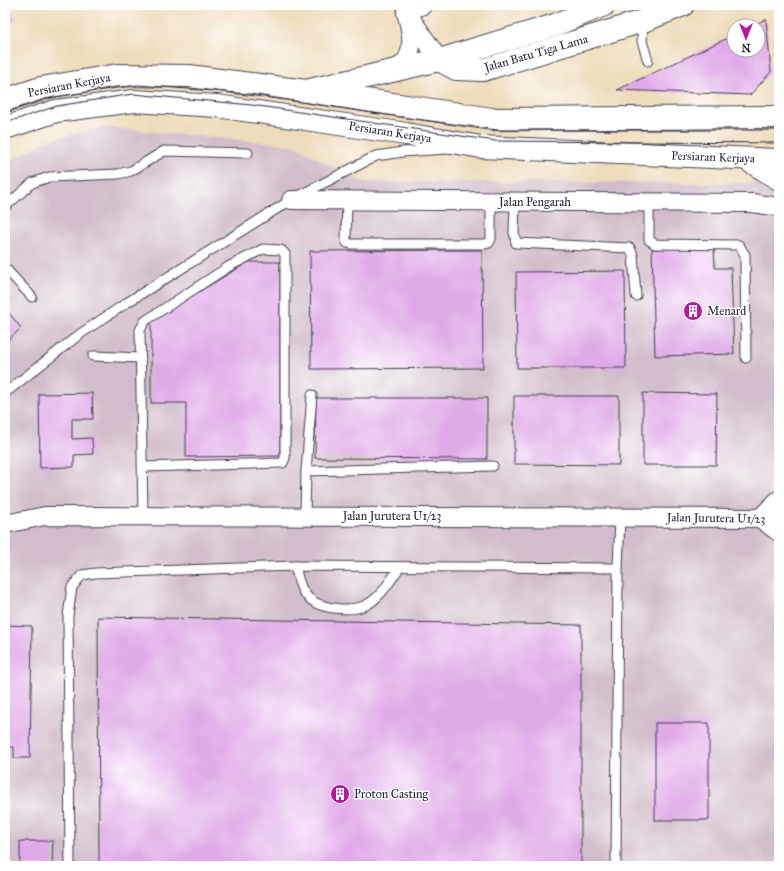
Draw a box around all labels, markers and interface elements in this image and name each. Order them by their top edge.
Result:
north arrow [726,18,766,58]
street label: Jalan Batu Tiga Lama [481,31,591,76]
text: N [741,41,751,54]
street label: Persiaran Kerjaya [27,70,112,100]
street label: Persiaran Kerjaya [347,119,433,146]
street label: Persiaran Kerjaya [671,149,756,165]
street label: Jalan Pengarah [497,195,571,210]
building icon: Menard [682,300,704,322]
place label: Menard [707,304,746,318]
street label: Jalan Jurutera U1/23 [341,509,441,524]
street label: Jalan Jurutera U1/23 [665,510,766,527]
building icon: Proton Casting [329,783,351,805]
place label: Proton Casting [354,787,429,802]

